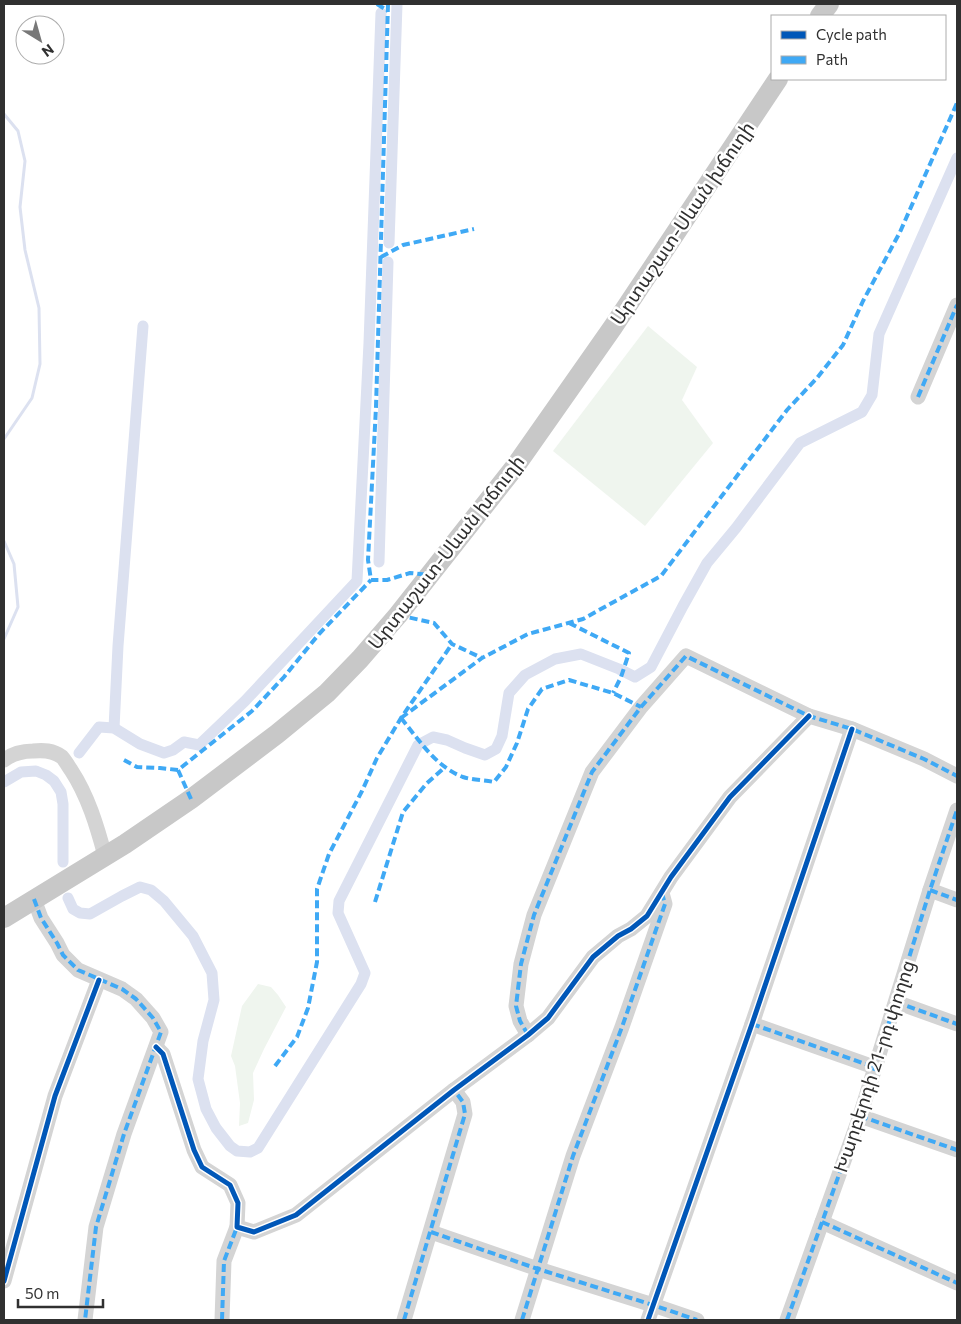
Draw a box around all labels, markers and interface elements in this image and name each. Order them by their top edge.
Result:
north arrow [15,15,65,65]
legend [771,15,946,80]
text: Cycle path [816,25,887,43]
text: N [39,41,57,61]
text: Path [816,50,848,68]
street label: Արտաշատ-Սևան խճուղի [605,117,759,329]
street label: Արտաշատ-Սևան խճուղի [363,450,529,654]
street label: Խարբերդի 21-րդ փողոց [828,957,920,1175]
scale bar [18,1276,102,1308]
text: 50 m [25,1284,59,1302]

